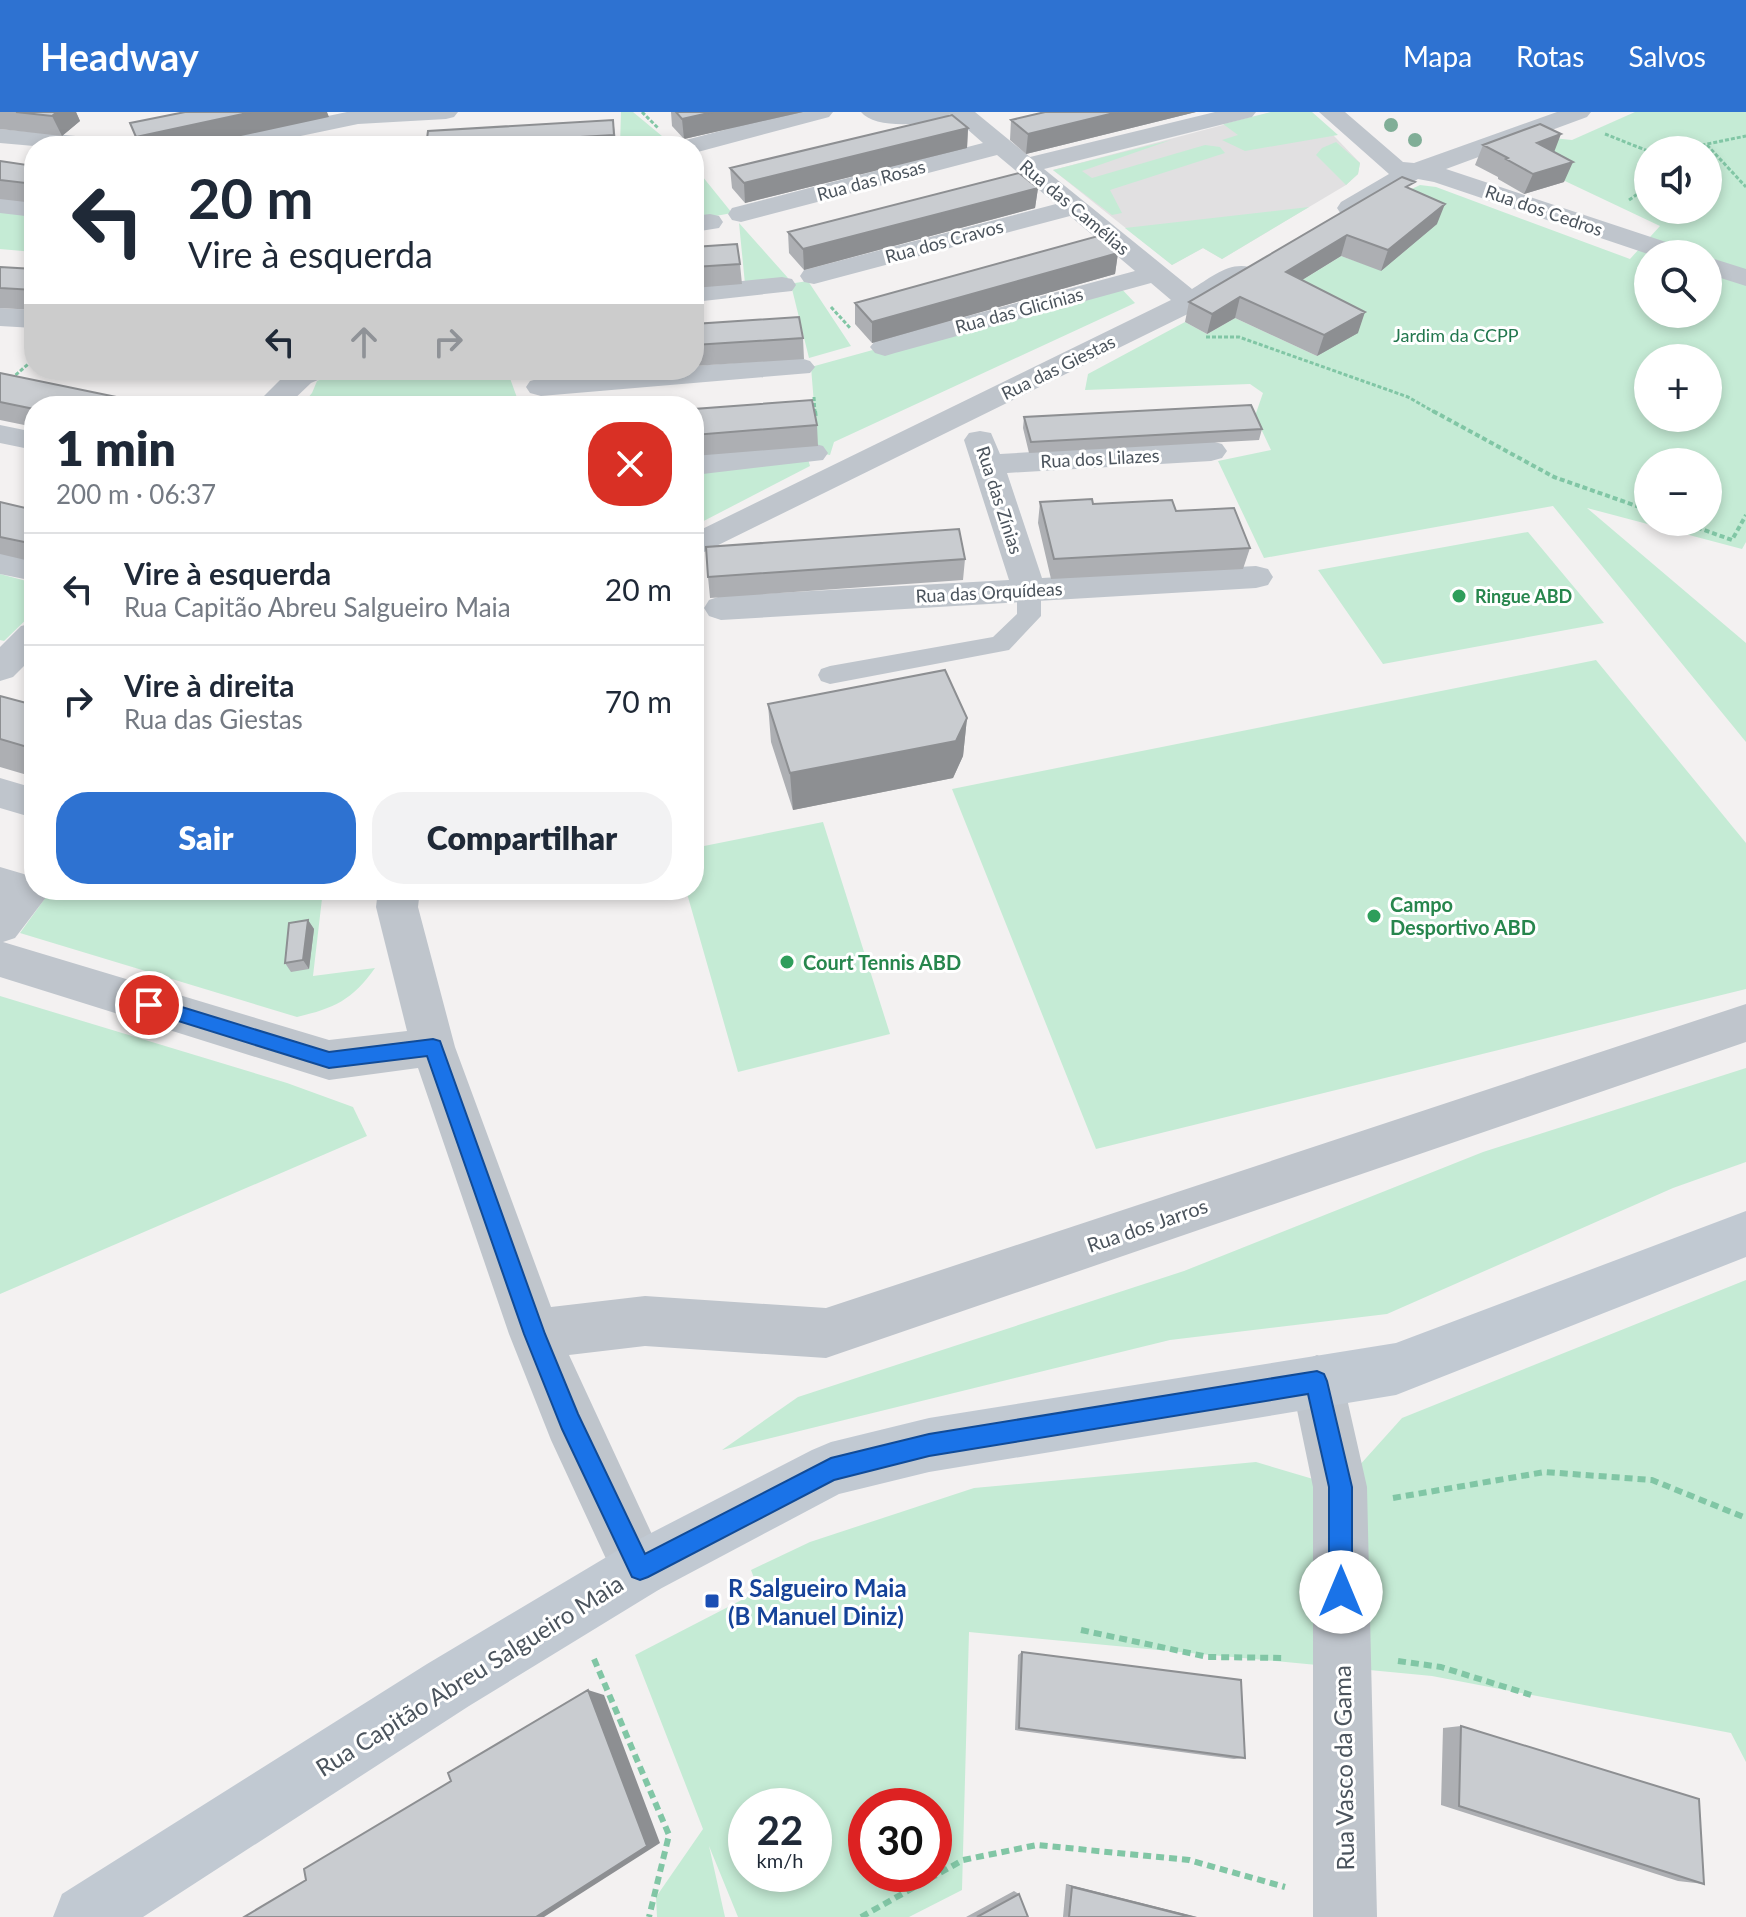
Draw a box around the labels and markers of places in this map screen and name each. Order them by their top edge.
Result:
place label: Ringue ABD [1475,585,1572,607]
marker: Ringue ABD [1450,587,1468,605]
place label: Campo Desportivo ABD [1390,892,1536,939]
marker: Campo Desportivo ABD [1365,907,1383,925]
place label: Court Tennis ABD [803,950,961,974]
marker: Court Tennis ABD [778,953,796,971]
pin [115,971,183,1039]
place label: R Salgueiro Maia (B Manuel Diniz) [728,1573,907,1630]
marker: R Salgueiro Maia (B Manuel Diniz) [703,1592,721,1610]

